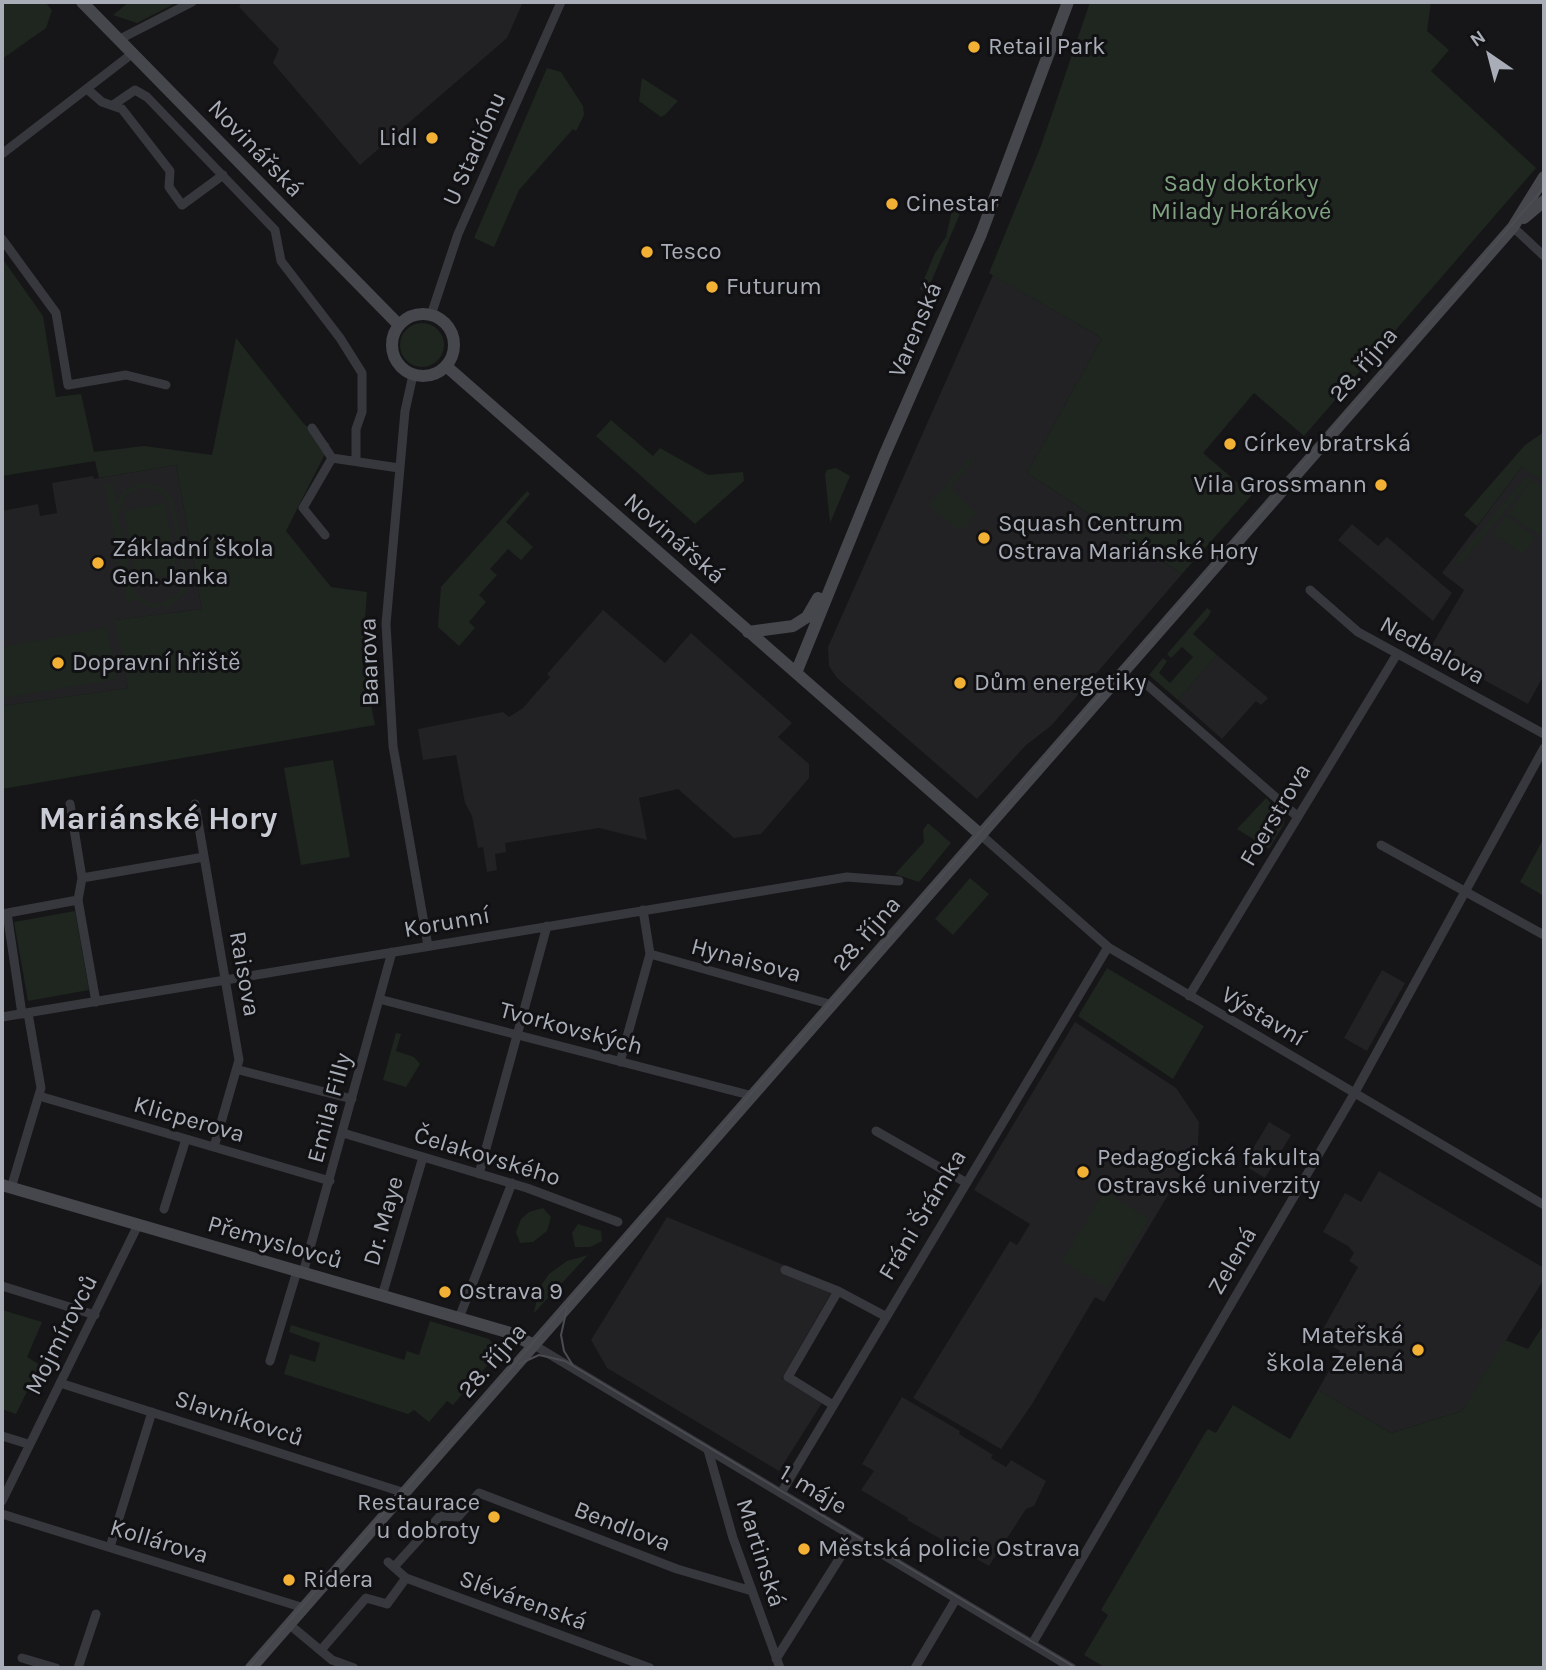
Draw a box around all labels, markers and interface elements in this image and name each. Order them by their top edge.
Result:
north arrow [1455,21,1525,91]
text: N [1466,26,1490,52]
place label: Retail Park [988,33,1106,61]
marker: Retail Park [966,39,982,55]
street label: U Stadiónu [437,88,513,210]
street label: Novinářská [201,94,309,204]
place label: Lidl [379,124,418,152]
marker: Lidl [424,130,440,146]
park label: Sady doktorky Milady Horákové [1151,170,1331,226]
place label: Cinestar [906,190,998,218]
marker: Cinestar [884,196,900,212]
place label: Tesco [661,238,722,266]
marker: Tesco [639,244,655,260]
place label: Futurum [726,273,822,301]
street label: Varenská [883,278,949,382]
marker: Futurum [704,279,720,295]
street label: 28. října [1324,322,1404,408]
place label: Církev bratrská [1244,430,1411,458]
marker: Církev bratrská [1222,436,1238,452]
place label: Vila Grossmann [1194,471,1367,499]
marker: Vila Grossmann [1373,477,1389,493]
street label: Novinářská [618,487,730,591]
place label: Squash Centrum Ostrava Mariánské Hory [998,510,1258,566]
marker: Squash Centrum Ostrava Mariánské Hory [976,530,992,546]
place label: Základní škola Gen. Janka [112,535,274,591]
marker: Základní škola Gen. Janka [90,555,106,571]
street label: Nedbalova [1375,610,1489,692]
street label: Baarova [354,617,386,707]
place label: Dopravní hřiště [72,649,241,677]
marker: Dopravní hřiště [50,655,66,671]
place label: Dům energetiky [974,669,1146,697]
marker: Dům energetiky [952,675,968,691]
street label: Foerstrova [1234,758,1318,872]
district label: Mariánské Hory [39,801,277,839]
street label: 28. října [827,891,907,977]
street label: Korunní [402,901,492,945]
street label: Raisova [222,929,266,1019]
street label: Hynaisova [688,932,804,990]
street label: Výstavní [1216,981,1310,1053]
street label: Tvorkovských [496,996,646,1062]
street label: Emila Filly [301,1050,359,1166]
street label: Klicperova [130,1090,248,1150]
street label: Čelakovského [410,1121,564,1193]
street label: Fráni Šrámka [873,1144,973,1286]
place label: Pedagogická fakulta Ostravské univerzity [1097,1144,1321,1200]
marker: Pedagogická fakulta Ostravské univerzity [1075,1164,1091,1180]
street label: Dr. Maye [358,1173,410,1269]
street label: Přemyslovců [204,1210,346,1276]
street label: Zelená [1202,1222,1264,1300]
street label: Mojmírovců [19,1270,105,1400]
place label: Ostrava 9 [459,1278,563,1306]
marker: Ostrava 9 [437,1284,453,1300]
street label: 28. října [453,1318,533,1404]
place label: Mateřská škola Zelená [1266,1322,1404,1378]
marker: Mateřská škola Zelená [1410,1342,1426,1358]
street label: Slavníkovců [171,1385,307,1453]
street label: 1. máje [774,1459,852,1521]
place label: Restaurace u dobroty [357,1489,480,1545]
street label: Bendlova [570,1495,674,1559]
street label: Martinská [729,1495,791,1611]
marker: Restaurace u dobroty [486,1509,502,1525]
street label: Kollárova [106,1513,212,1571]
place label: Městská policie Ostrava [818,1535,1080,1563]
marker: Městská policie Ostrava [796,1541,812,1557]
street label: Slévárenská [455,1565,591,1637]
place label: Ridera [303,1566,373,1594]
marker: Ridera [281,1572,297,1588]

